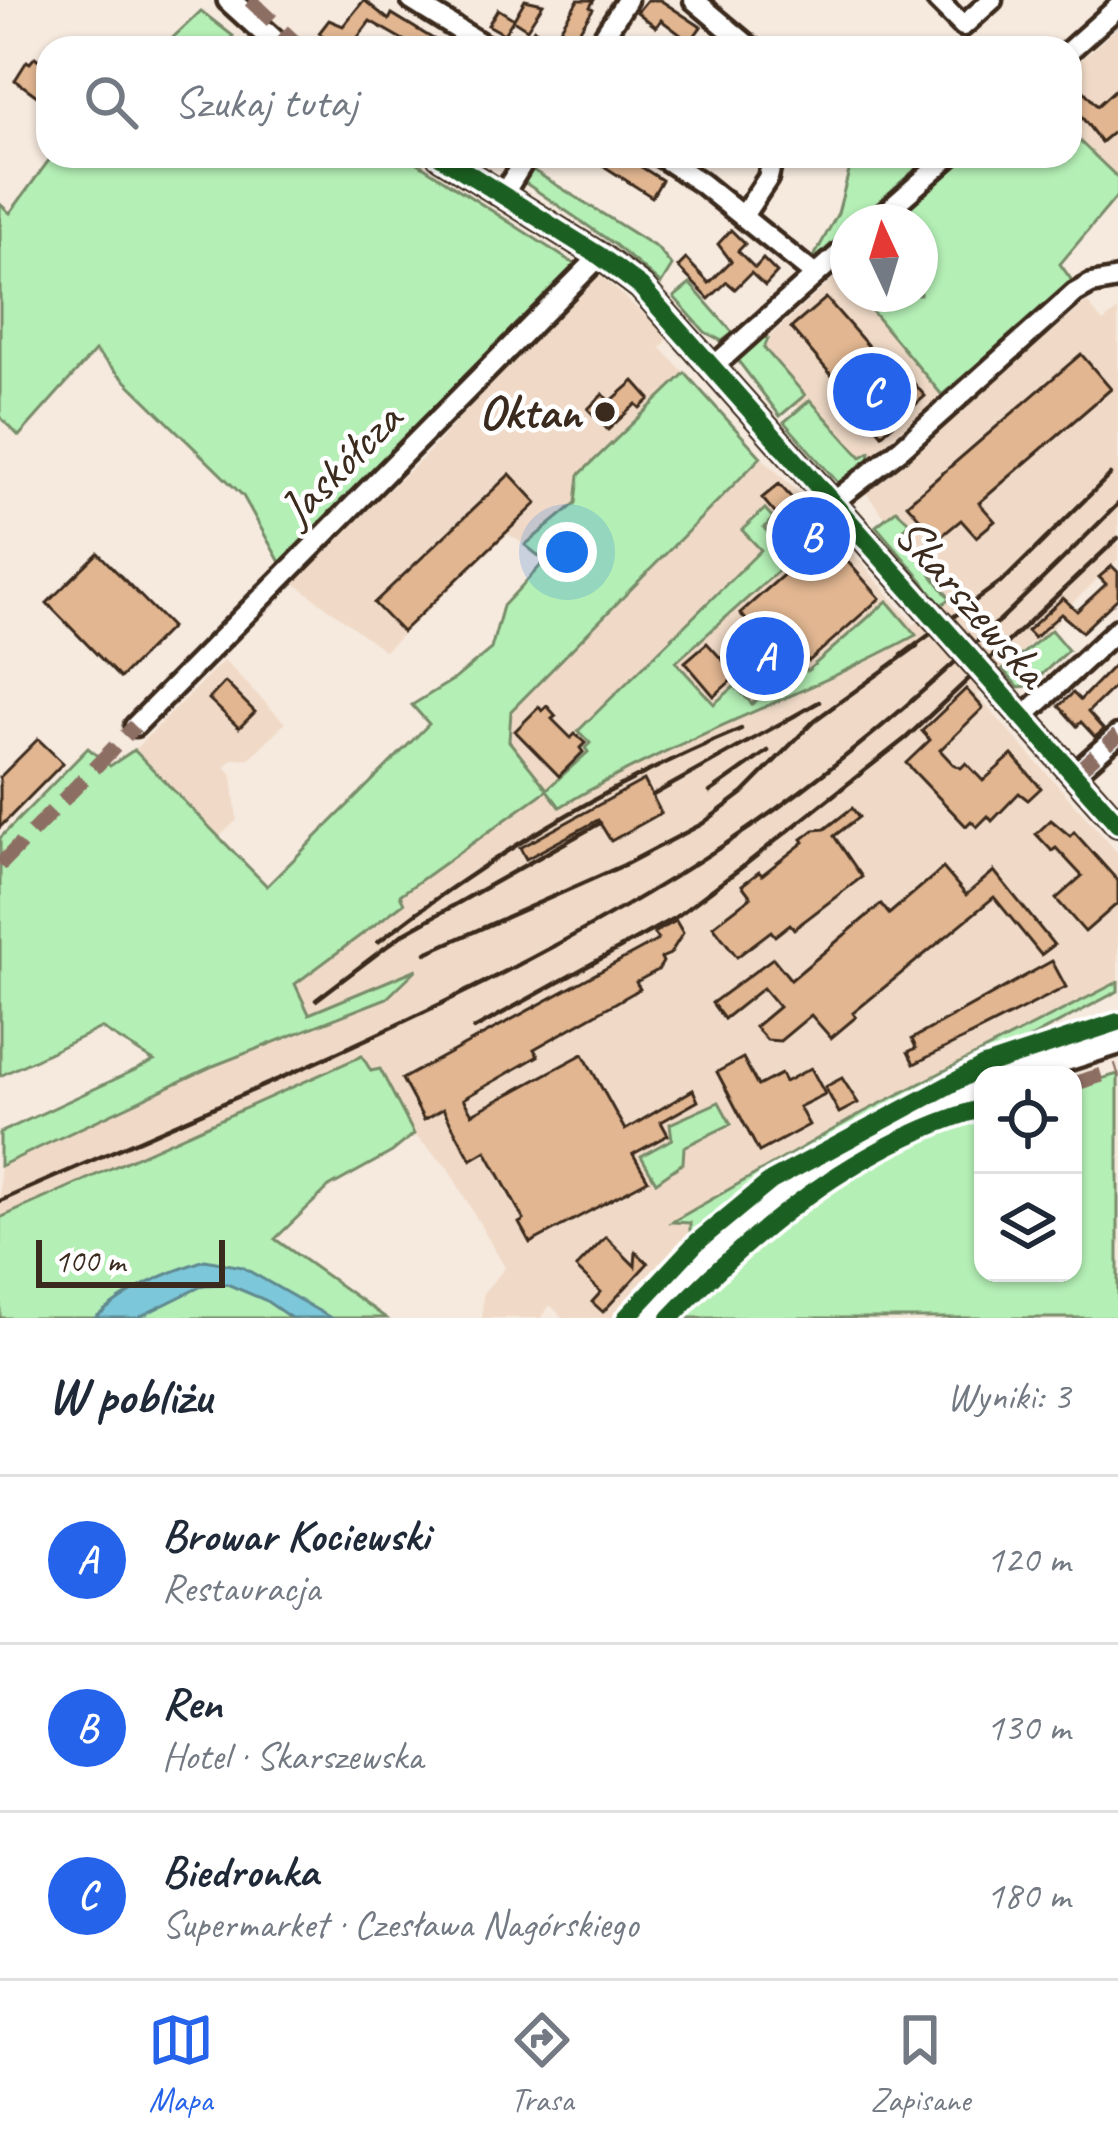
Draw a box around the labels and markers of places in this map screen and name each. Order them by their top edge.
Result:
pin: C [833,347,911,437]
place label: Oktan [479,382,584,442]
marker: Oktan [592,399,618,425]
pin: B [772,491,850,581]
pin: A [726,611,804,701]

